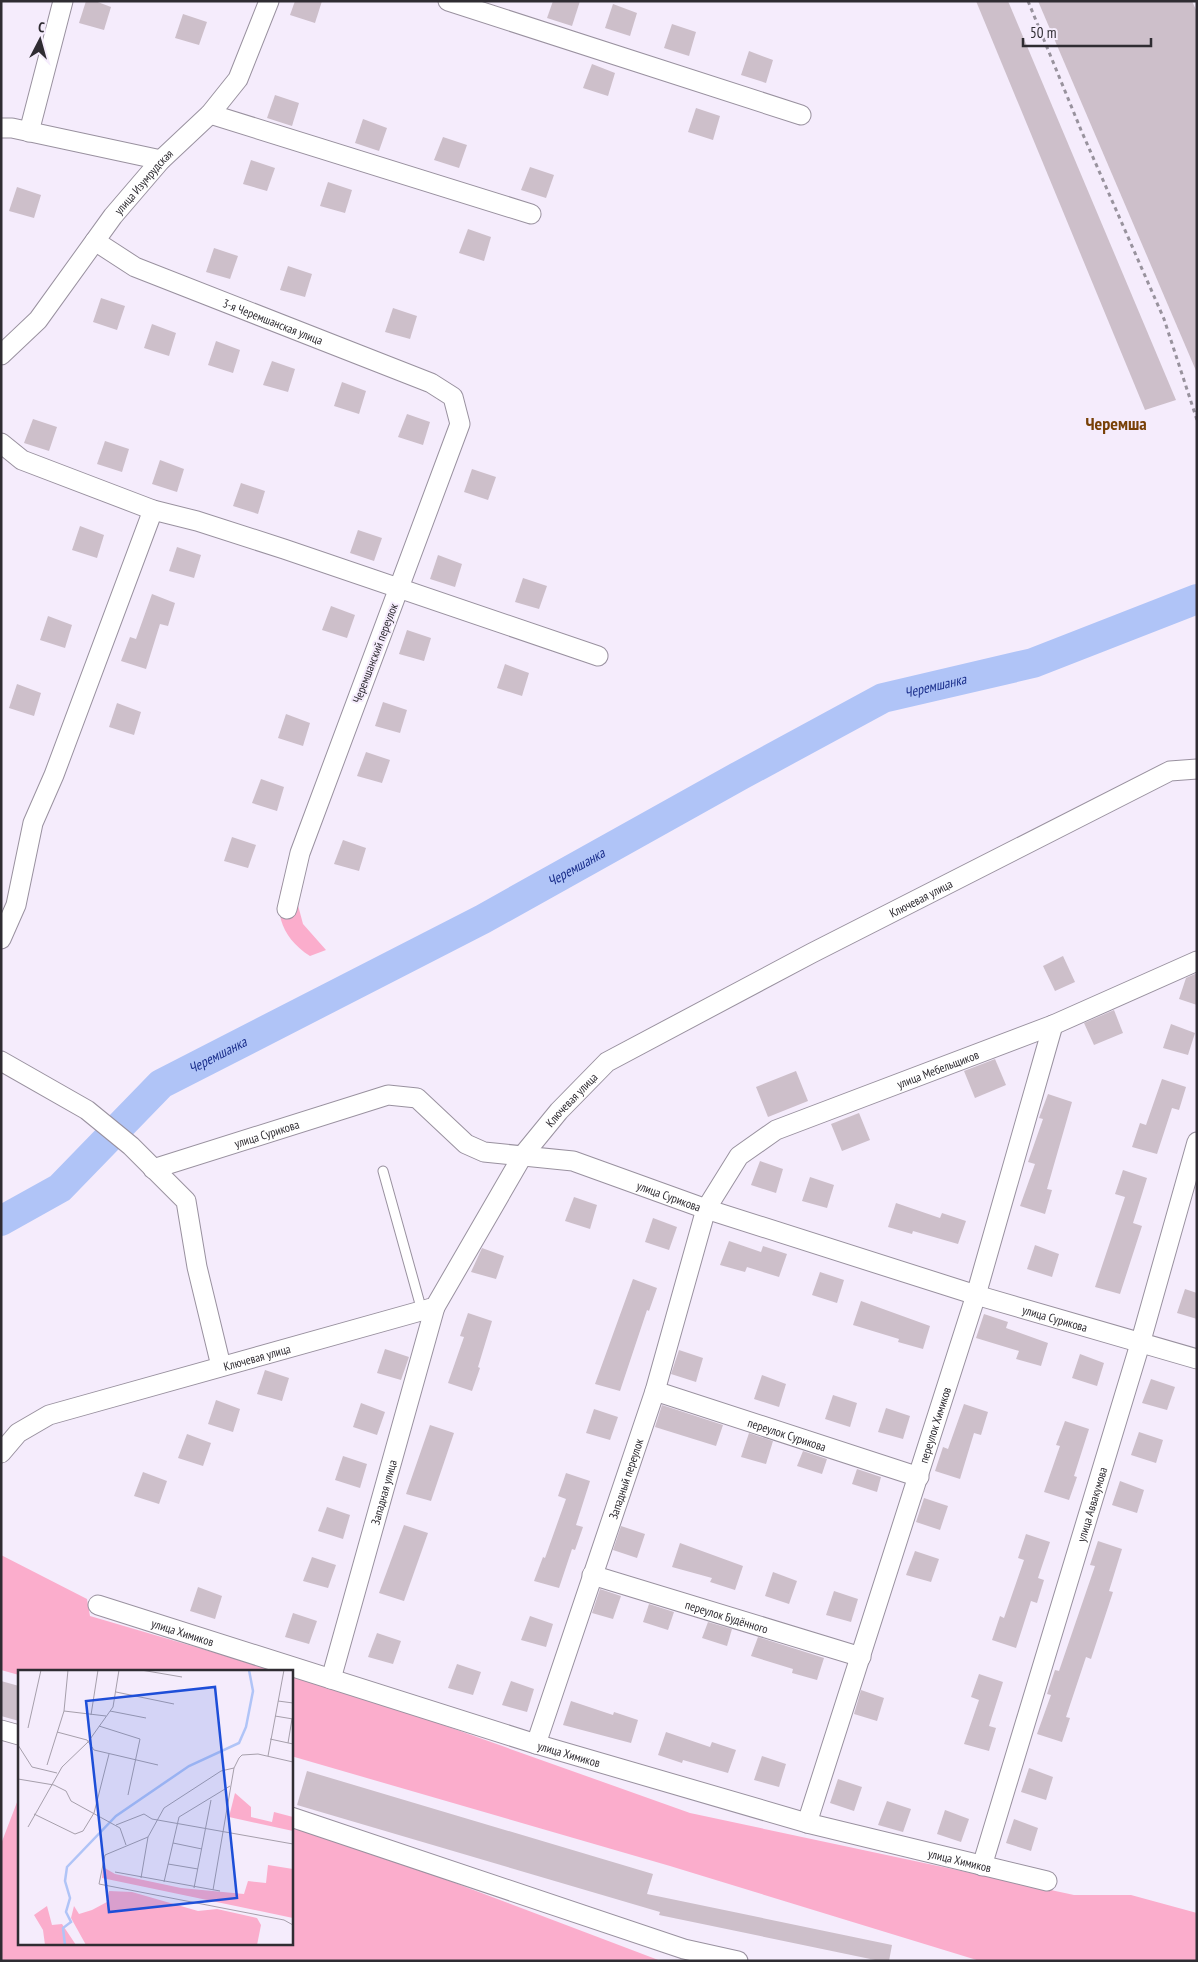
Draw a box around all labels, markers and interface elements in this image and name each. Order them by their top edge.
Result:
north arrow [15,15,65,65]
scale bar [1023,15,1150,47]
text: С [37,18,46,36]
text: 50 m [1030,23,1056,42]
street label: улица Изумрудская [110,145,176,217]
street label: 3-я Черемшанская улица [221,295,325,348]
district label: Черемша [1085,412,1147,435]
street label: Черемшанский переулок [349,601,401,705]
water label: Черемшанка [903,670,969,702]
water label: Черемшанка [544,843,609,890]
street label: Ключевая улица [886,875,955,920]
water label: Черемшанка [185,1032,251,1077]
street label: улица Мебельщиков [895,1046,981,1091]
street label: Ключевая улица [542,1069,600,1130]
street label: улица Сурикова [232,1116,301,1150]
street label: улица Сурикова [635,1177,703,1214]
street label: улица Сурикова [1021,1301,1090,1334]
street label: Ключевая улица [222,1340,292,1373]
street label: переулок Химиков [915,1385,954,1465]
street label: переулок Сурикова [746,1414,828,1454]
street label: Западный переулок [605,1436,646,1521]
street label: Западная улица [367,1458,400,1527]
street label: улица Аввакумова [1073,1465,1110,1543]
street label: переулок Будённого [684,1596,770,1636]
street label: улица Химиков [150,1615,216,1649]
inset map [18,1670,292,1944]
street label: улица Химиков [536,1737,602,1770]
street label: улица Химиков [927,1845,993,1875]

